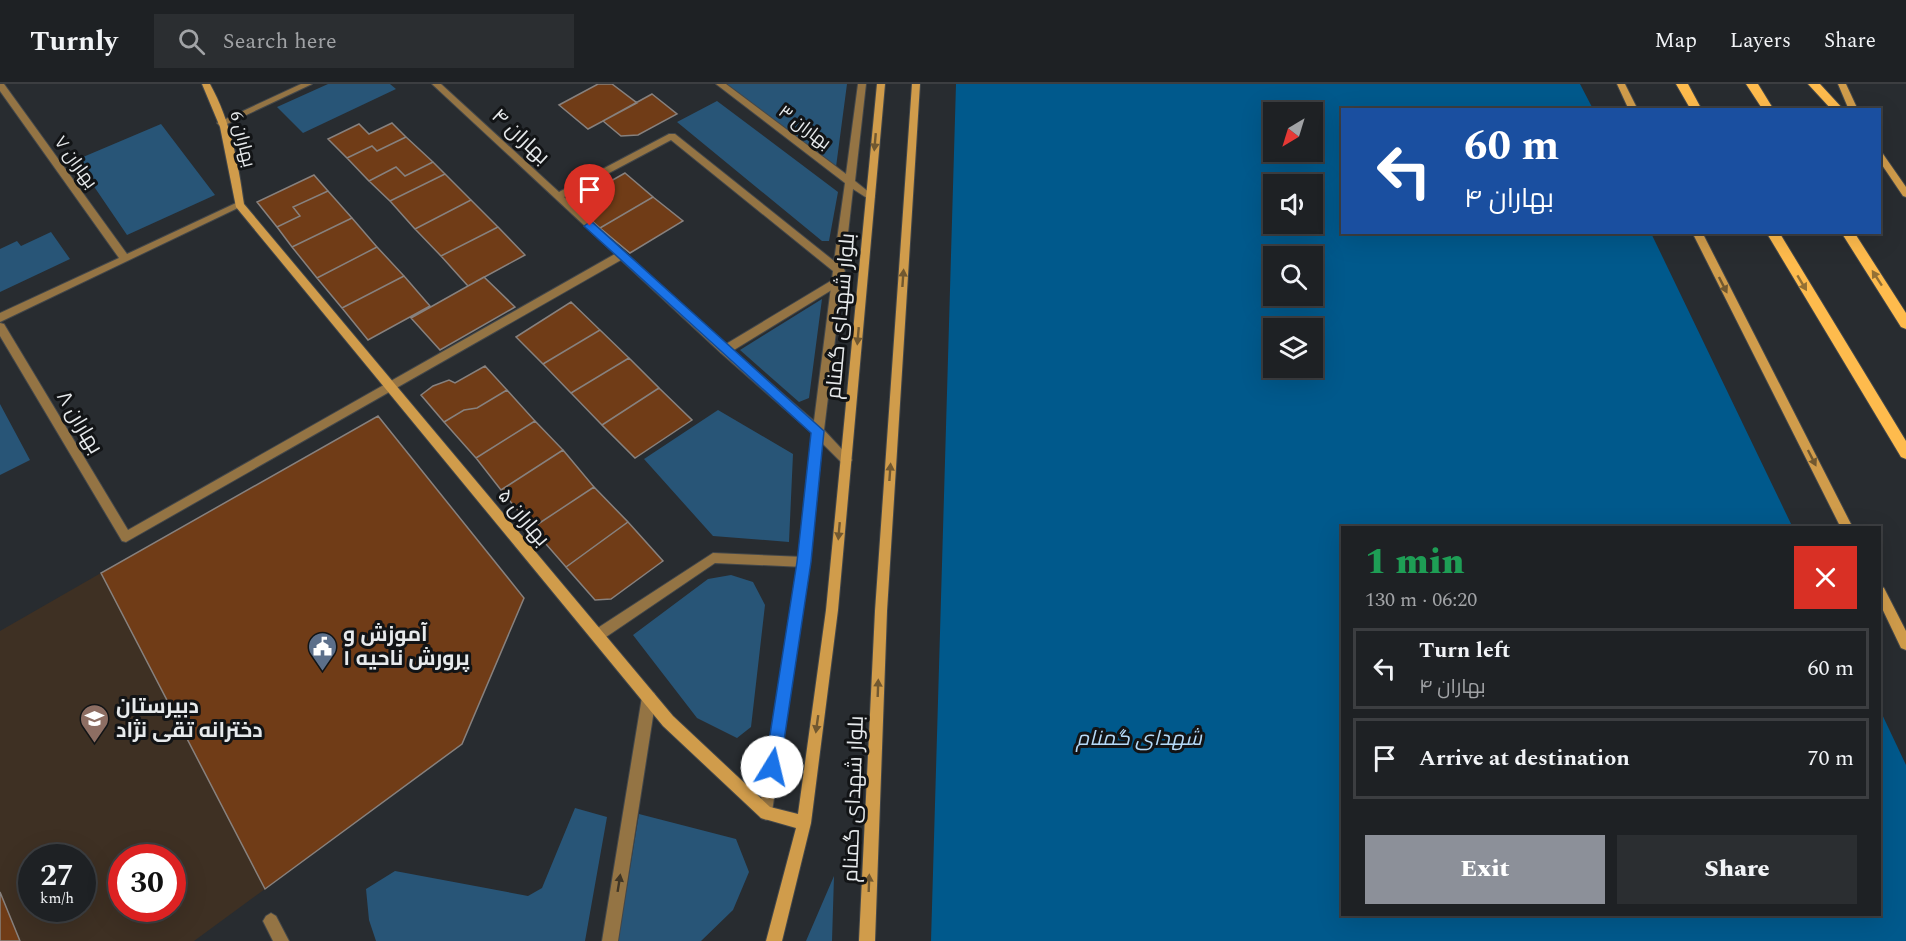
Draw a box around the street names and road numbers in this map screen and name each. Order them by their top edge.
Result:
street label: بهاران ۳ [773,98,837,156]
street label: بهاران ۴ [484,101,557,172]
street label: بهاران 6 [223,108,263,170]
street label: بهاران ۷ [47,130,104,194]
street label: بلوار شهدای گمنام [818,232,864,400]
street label: بهاران ۸ [48,385,111,460]
street label: بهاران ۵ [489,481,557,554]
street label: بلوار شهدای گمنام [835,715,873,883]

